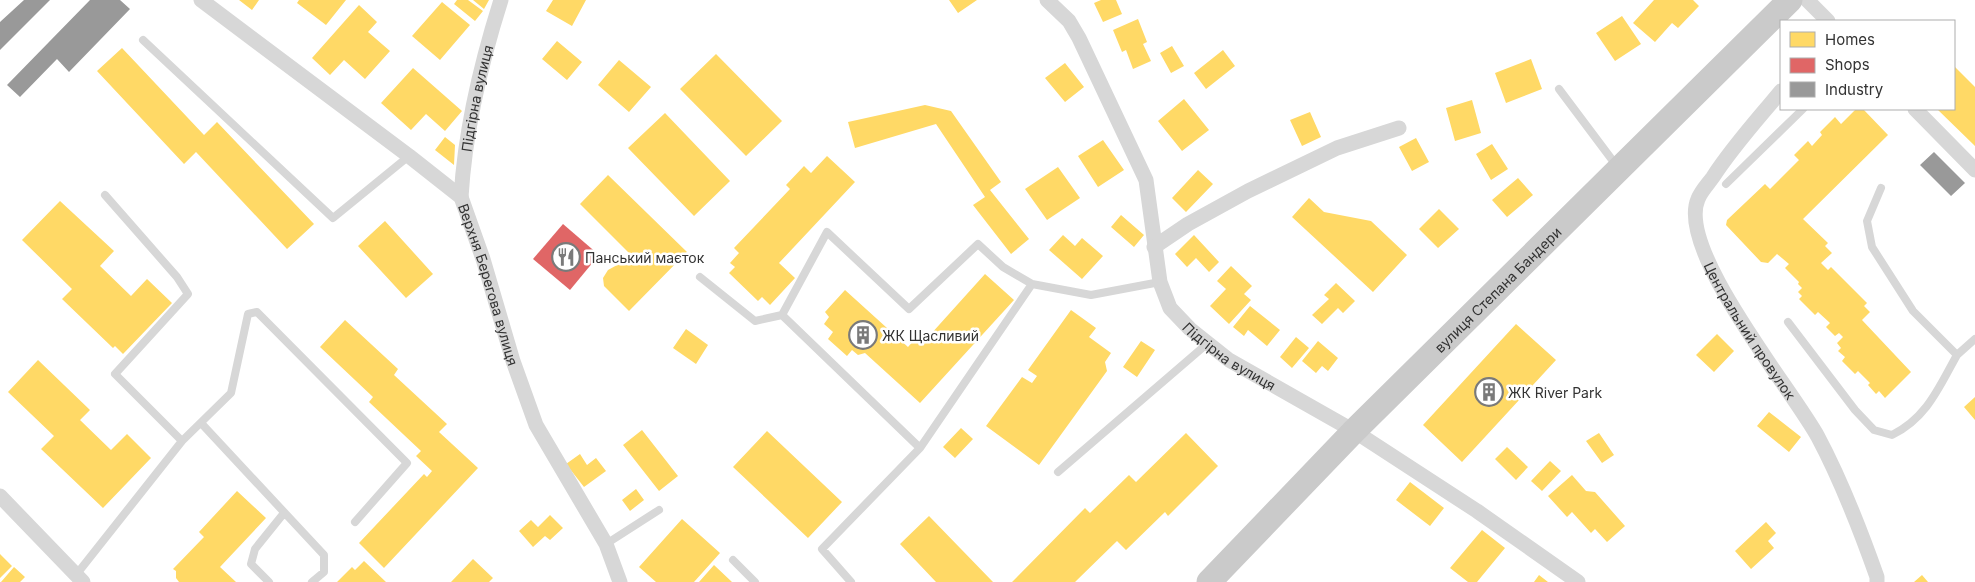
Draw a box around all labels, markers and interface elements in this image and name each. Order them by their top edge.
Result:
legend [1780,20,1955,110]
text: Homes [1825,30,1875,49]
street label: Підгірна вулиця [457,43,496,153]
text: Shops [1825,55,1870,74]
text: Industry [1825,80,1884,99]
street label: Верхня Берегова вулиця [455,201,522,368]
street label: вулиця Степана Бандери [1430,223,1564,356]
restaurant icon: Панський маєток [551,242,581,272]
place label: Панський маєток [585,249,705,266]
street label: Центральний провулок [1701,259,1800,403]
street label: Підгірна вулиця [1180,319,1279,393]
building icon: ЖК Щасливий [848,320,878,350]
place label: ЖК Щасливий [882,327,979,344]
building icon: ЖК River Park [1474,377,1504,407]
place label: ЖК River Park [1508,384,1602,401]

